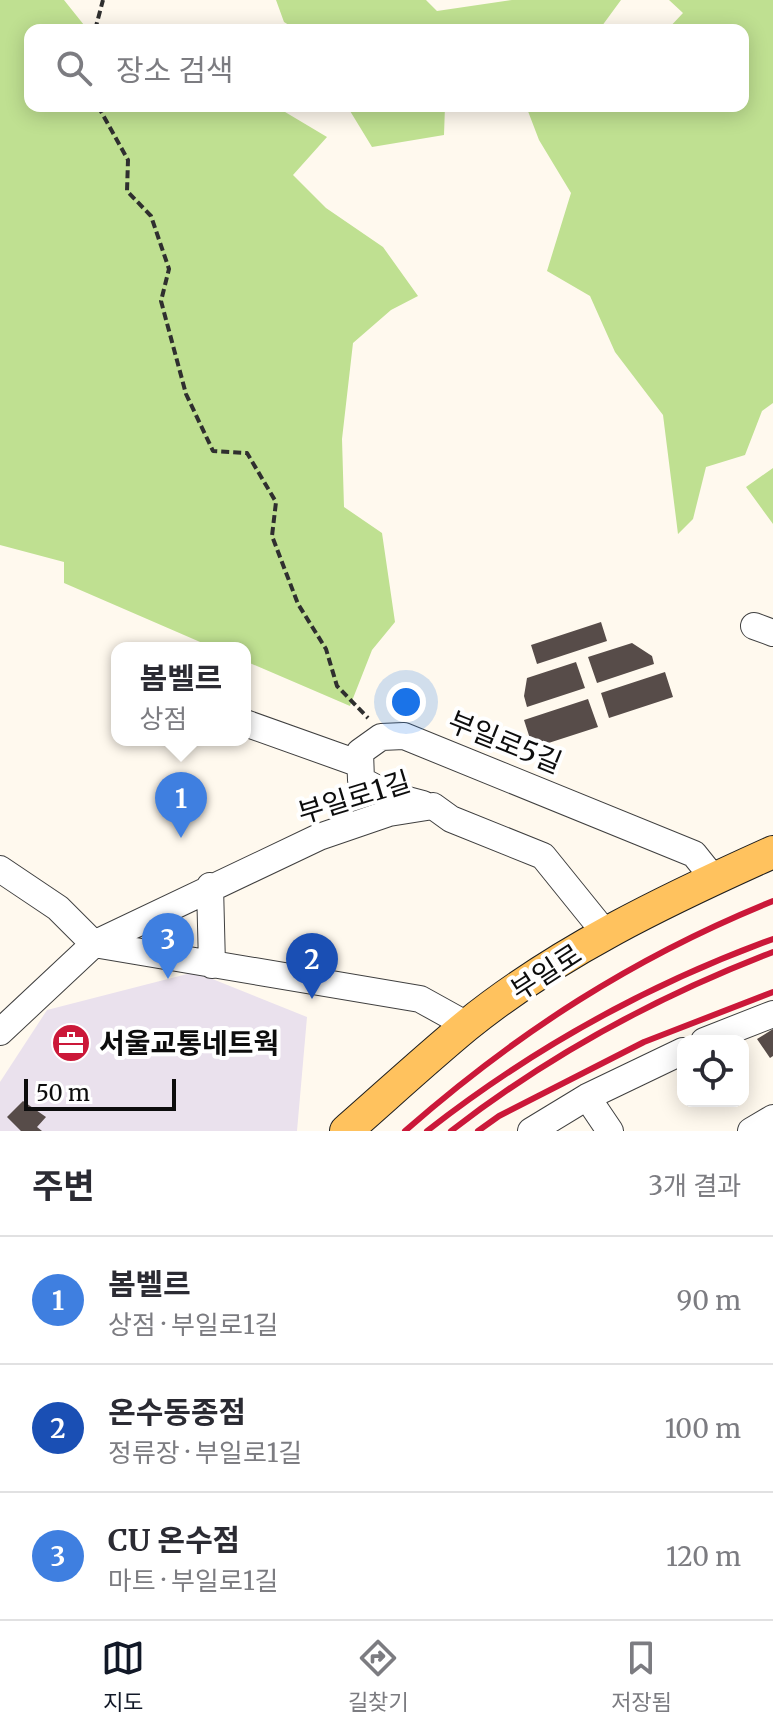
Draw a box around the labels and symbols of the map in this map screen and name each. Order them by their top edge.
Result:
your location [386,682,426,722]
street label: 부일로5길 [443,703,567,781]
street label: 부일로1길 [293,763,415,831]
pin: 1 [155,772,207,838]
pin: 3 [142,913,194,979]
pin: 2 [286,933,338,999]
street label: 부일로 [504,936,588,1008]
office icon: 서울교통네트웍 [50,1022,92,1064]
place label: 서울교통네트웍 [99,1025,279,1061]
scale bar [24,1075,176,1111]

